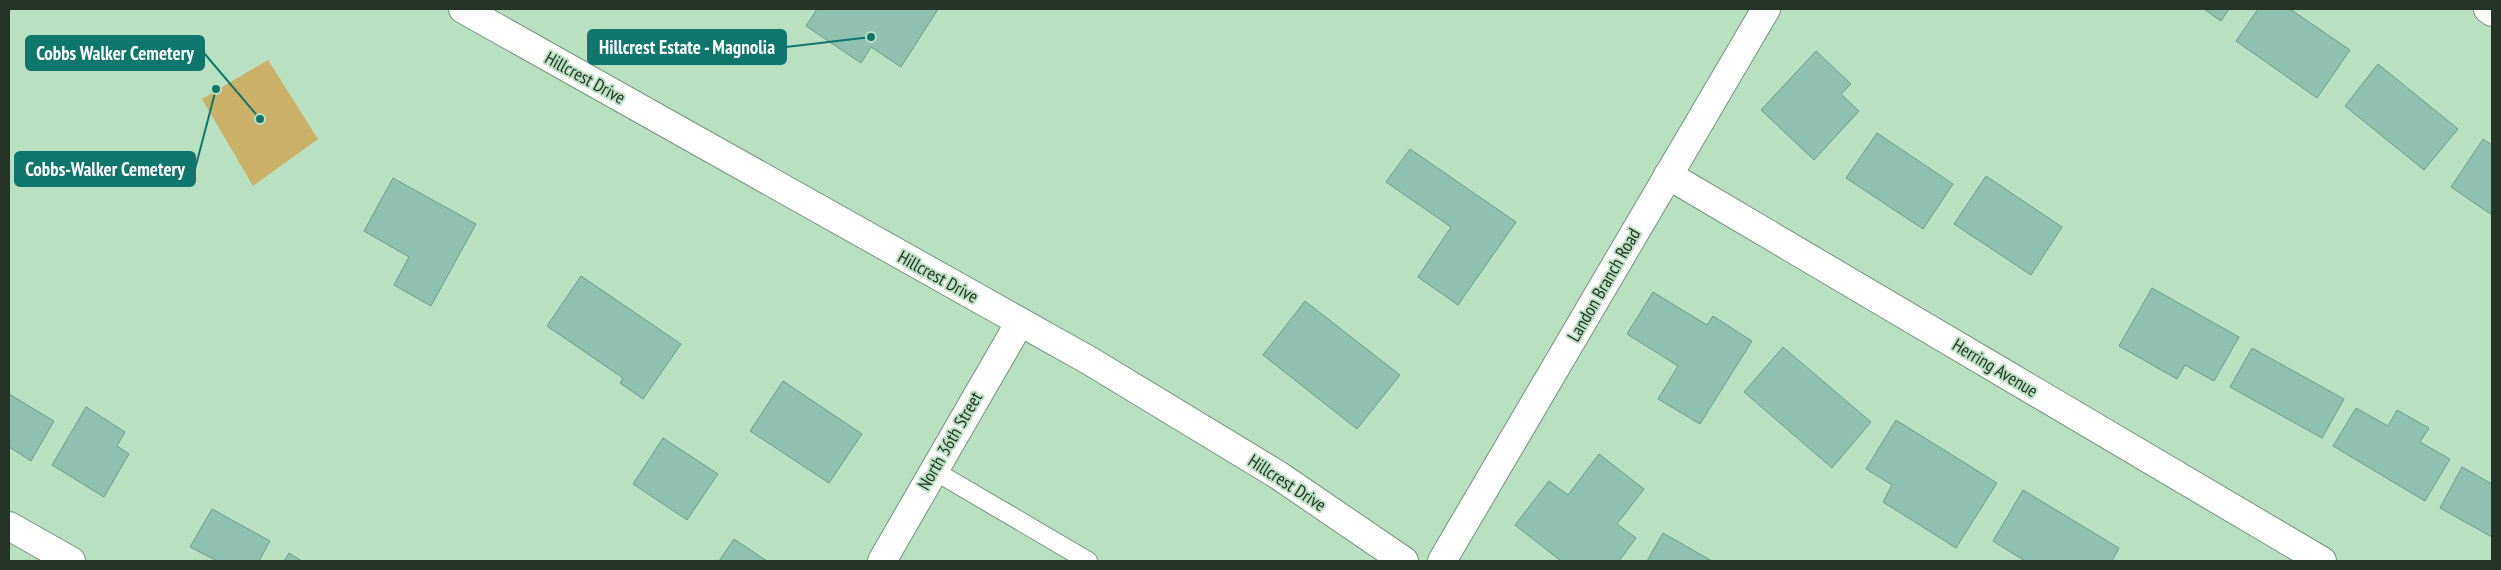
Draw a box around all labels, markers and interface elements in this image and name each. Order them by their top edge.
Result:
callout: Hillcrest Estate - Magnolia [588,30,786,64]
text: Hillcrest Estate - Magnolia [599,35,775,59]
callout: Cobbs Walker Cemetery [26,36,204,70]
text: Cobbs Walker Cemetery [36,41,194,65]
street label: Hillcrest Drive [541,46,629,109]
callout: Cobbs-Walker Cemetery [15,152,195,186]
text: Cobbs-Walker Cemetery [25,157,185,181]
street label: Landon Branch Road [1562,224,1645,345]
street label: Hillcrest Drive [894,245,982,308]
street label: Herring Avenue [1948,333,2042,402]
street label: North 36th Street [912,387,987,494]
street label: Hillcrest Drive [1244,449,1331,516]

